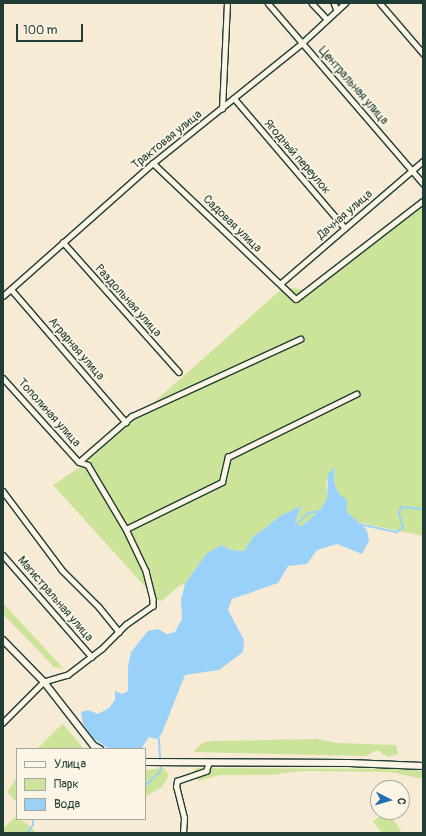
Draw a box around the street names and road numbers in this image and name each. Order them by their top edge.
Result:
street label: Центральная улица [315,44,391,128]
street label: Трактовая улица [129,107,205,173]
street label: Ягодный переулок [261,117,333,197]
street label: Дачная улица [314,187,376,243]
street label: Садовая улица [200,192,264,256]
street label: Раздольная улица [92,262,164,340]
street label: Аграрная улица [45,315,107,383]
street label: Тополиная улица [15,376,83,450]
street label: Магистральная улица [14,553,96,645]

